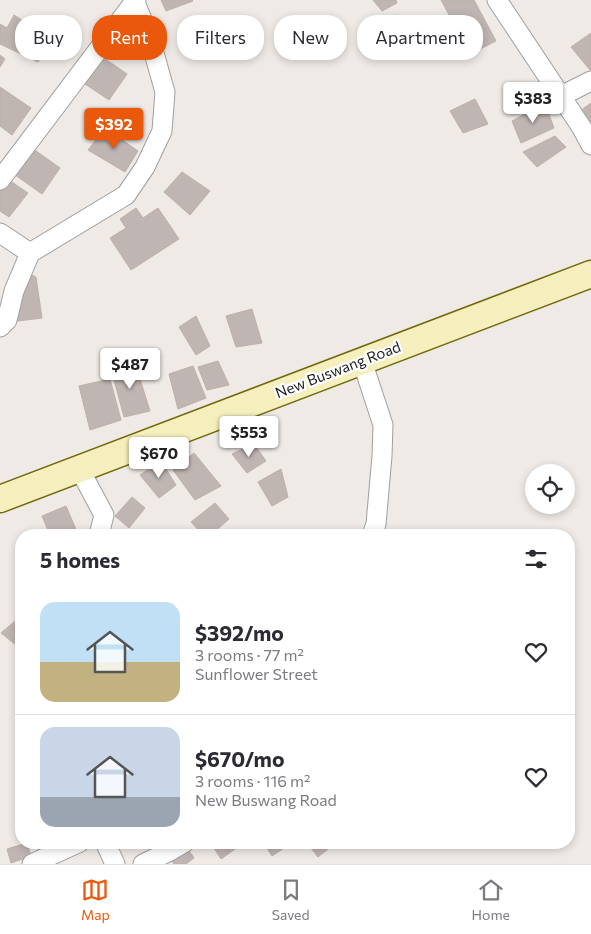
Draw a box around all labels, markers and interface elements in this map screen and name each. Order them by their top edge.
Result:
chip: Buy [15,15,82,60]
chip: Rent [92,15,167,60]
chip: Filters [177,15,264,60]
chip: New [274,15,347,60]
chip: Apartment [357,15,483,60]
pin: $383 [503,82,563,124]
text: $383 [514,88,552,107]
pin: $392 [84,108,144,150]
text: $392 [95,114,133,133]
street label: New Buswang Road [272,337,403,401]
pin: $487 [100,348,160,390]
text: $487 [111,354,149,373]
pin: $553 [219,416,279,458]
text: $553 [230,422,268,441]
pin: $670 [129,436,189,479]
text: $670 [140,443,178,462]
map controls [525,464,575,514]
button: locate [525,464,575,514]
icon: filters [522,545,550,573]
text: 5 homes [40,547,120,572]
text: $392/mo [195,620,284,645]
icon: home [80,622,140,682]
icon: heart [522,638,550,666]
text: 3 rooms · 77 m² [195,645,304,664]
text: Sunflower Street [195,664,318,683]
text: $670/mo [195,746,284,771]
icon: home [80,747,140,807]
icon: heart [522,763,550,791]
text: 3 rooms · 116 m² [195,771,310,790]
text: New Buswang Road [195,790,337,809]
tab: Map [81,876,110,923]
tab: Saved [272,876,310,923]
tab: Home [472,876,510,923]

